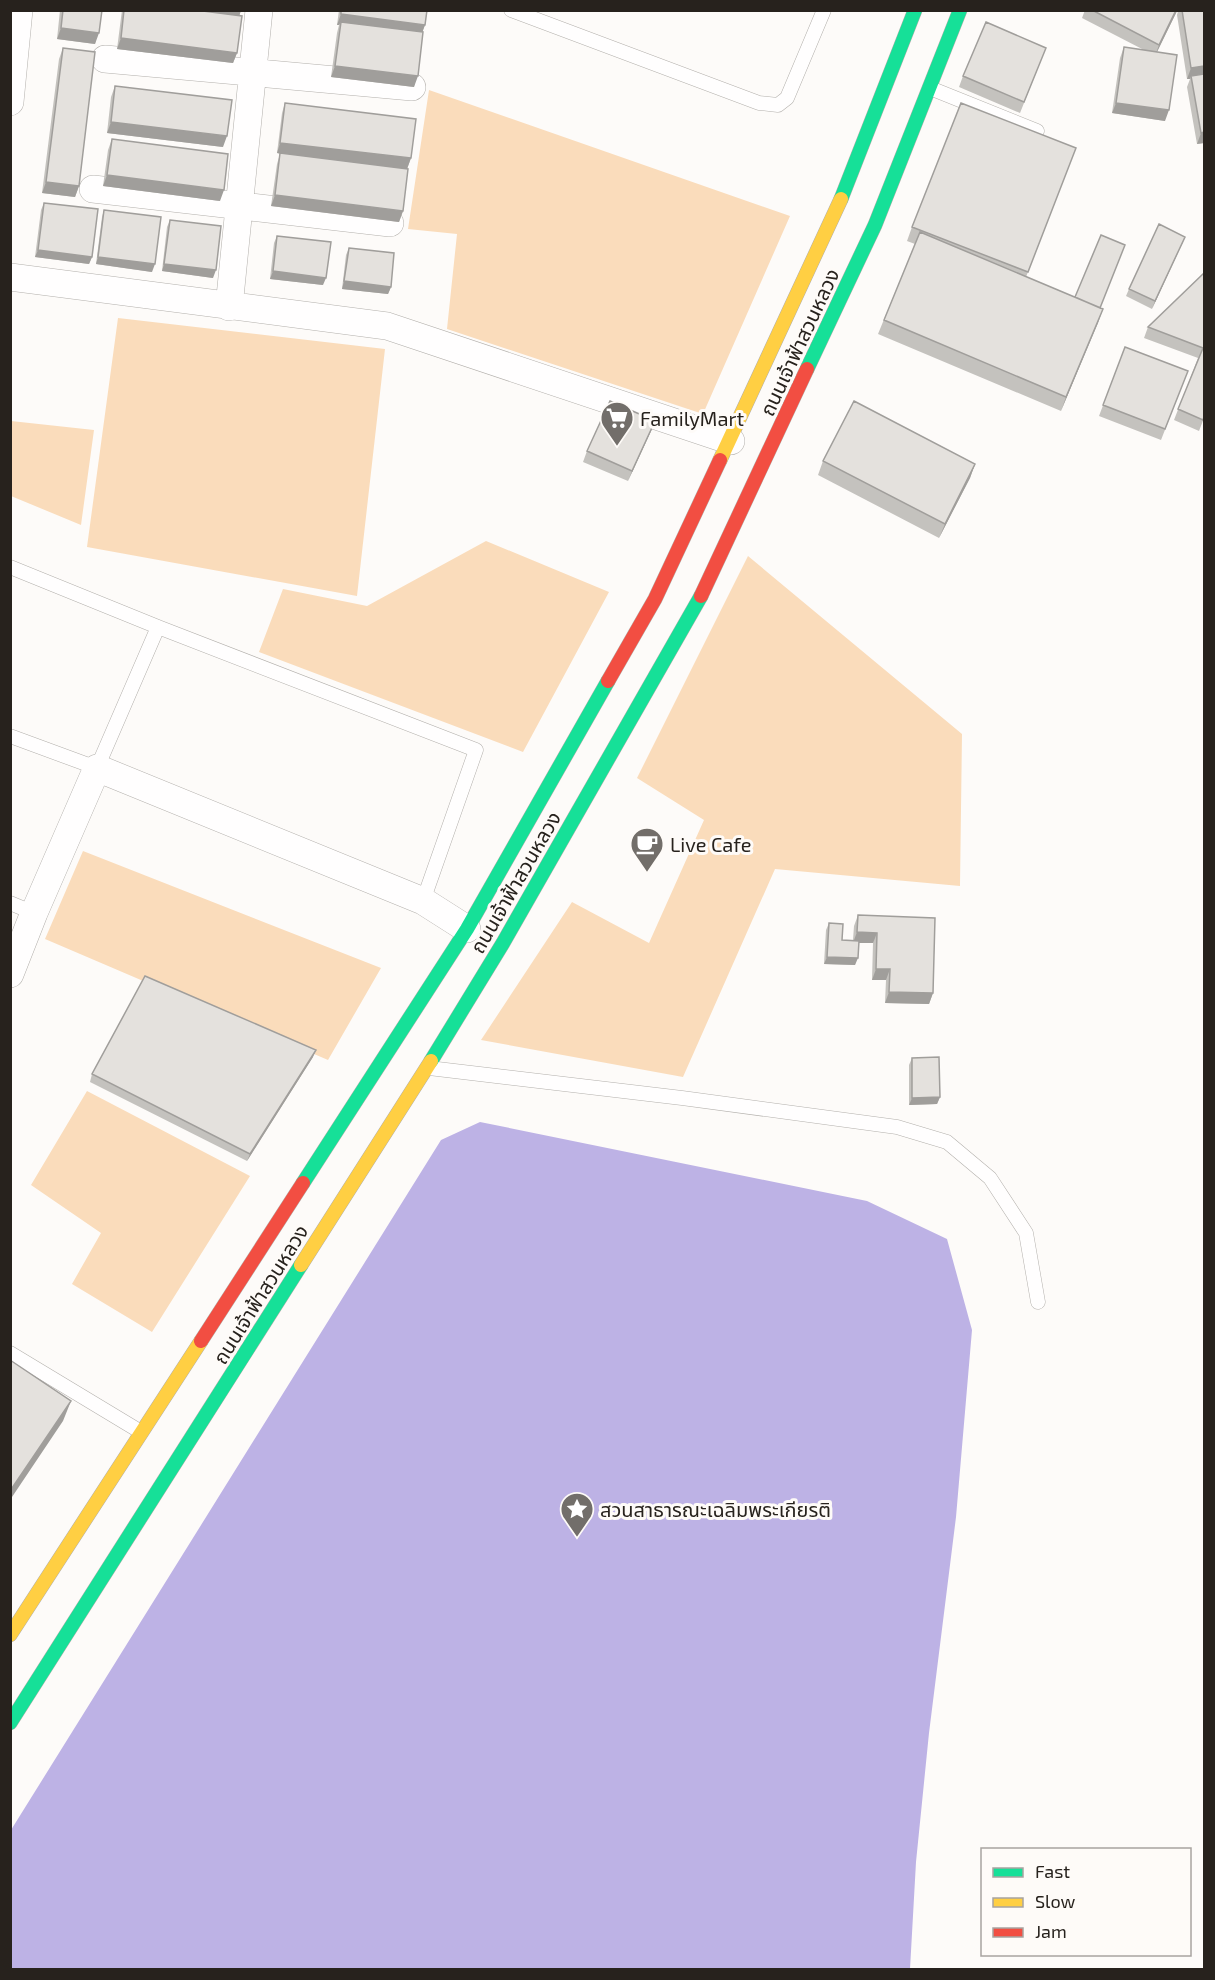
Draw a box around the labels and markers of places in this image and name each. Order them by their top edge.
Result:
supermarket icon: FamilyMart [599,400,635,447]
place label: FamilyMart [640,406,744,430]
cafe icon: Live Cafe [629,826,665,873]
place label: Live Cafe [670,832,751,856]
place icon: สวนสาธารณะเฉลิมพระเกียรติ [559,1491,595,1538]
place label: สวนสาธารณะเฉลิมพระเกียรติ [600,1497,831,1521]

